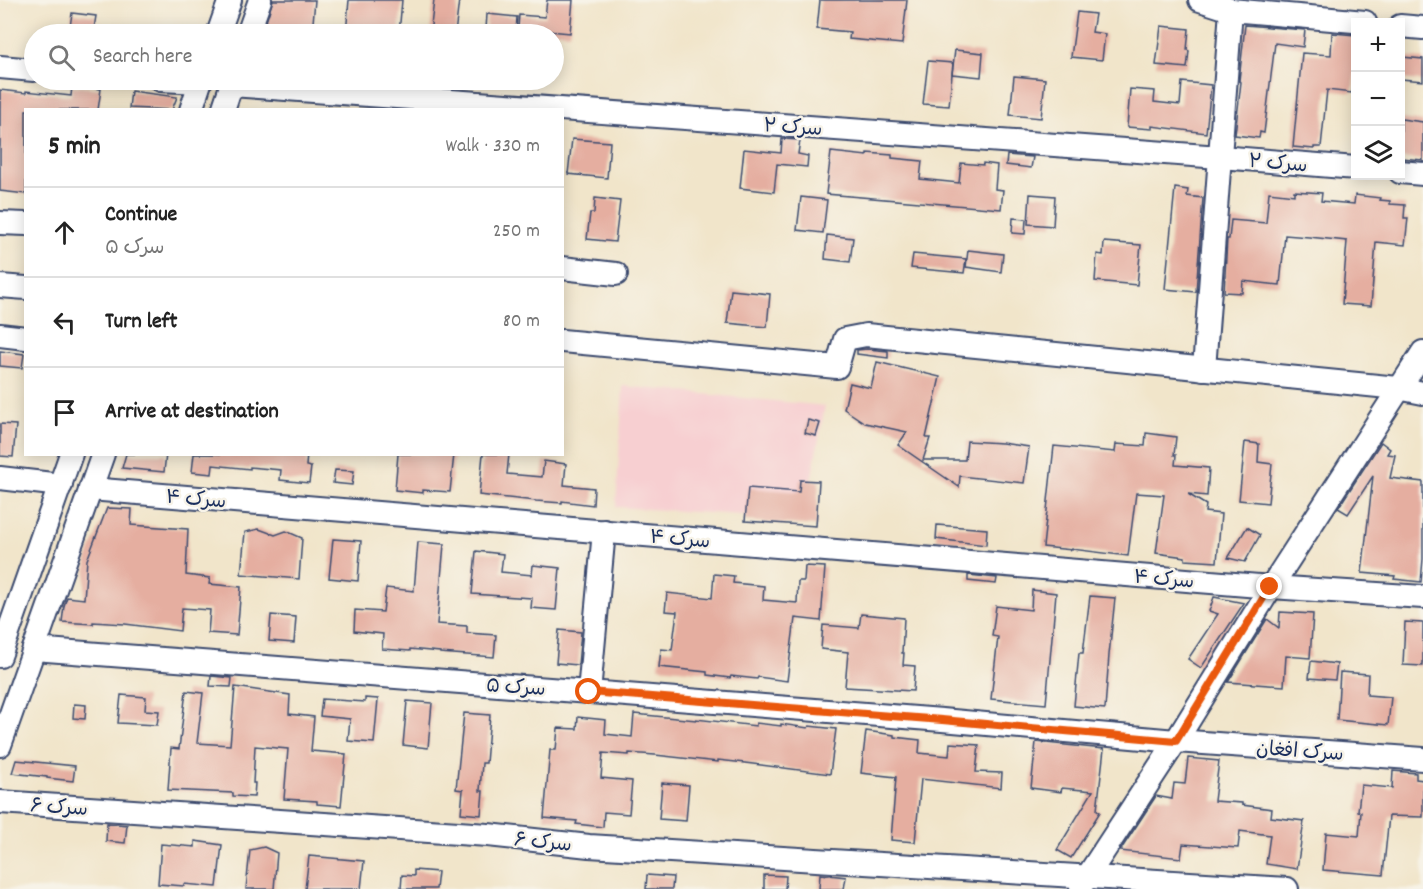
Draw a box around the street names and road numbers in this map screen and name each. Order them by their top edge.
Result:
street label: سرک ۲ [762,113,823,145]
street label: سرک ۲ [1247,148,1308,182]
street label: سرک ۴ [164,484,227,518]
street label: سرک ۴ [648,524,711,558]
street label: سرک ۴ [1132,564,1195,598]
street label: سرک ۵ [485,673,546,705]
street label: سرک افغان [1255,736,1345,770]
street label: سرک ۶ [29,793,89,825]
street label: سرک ۶ [512,827,573,861]

